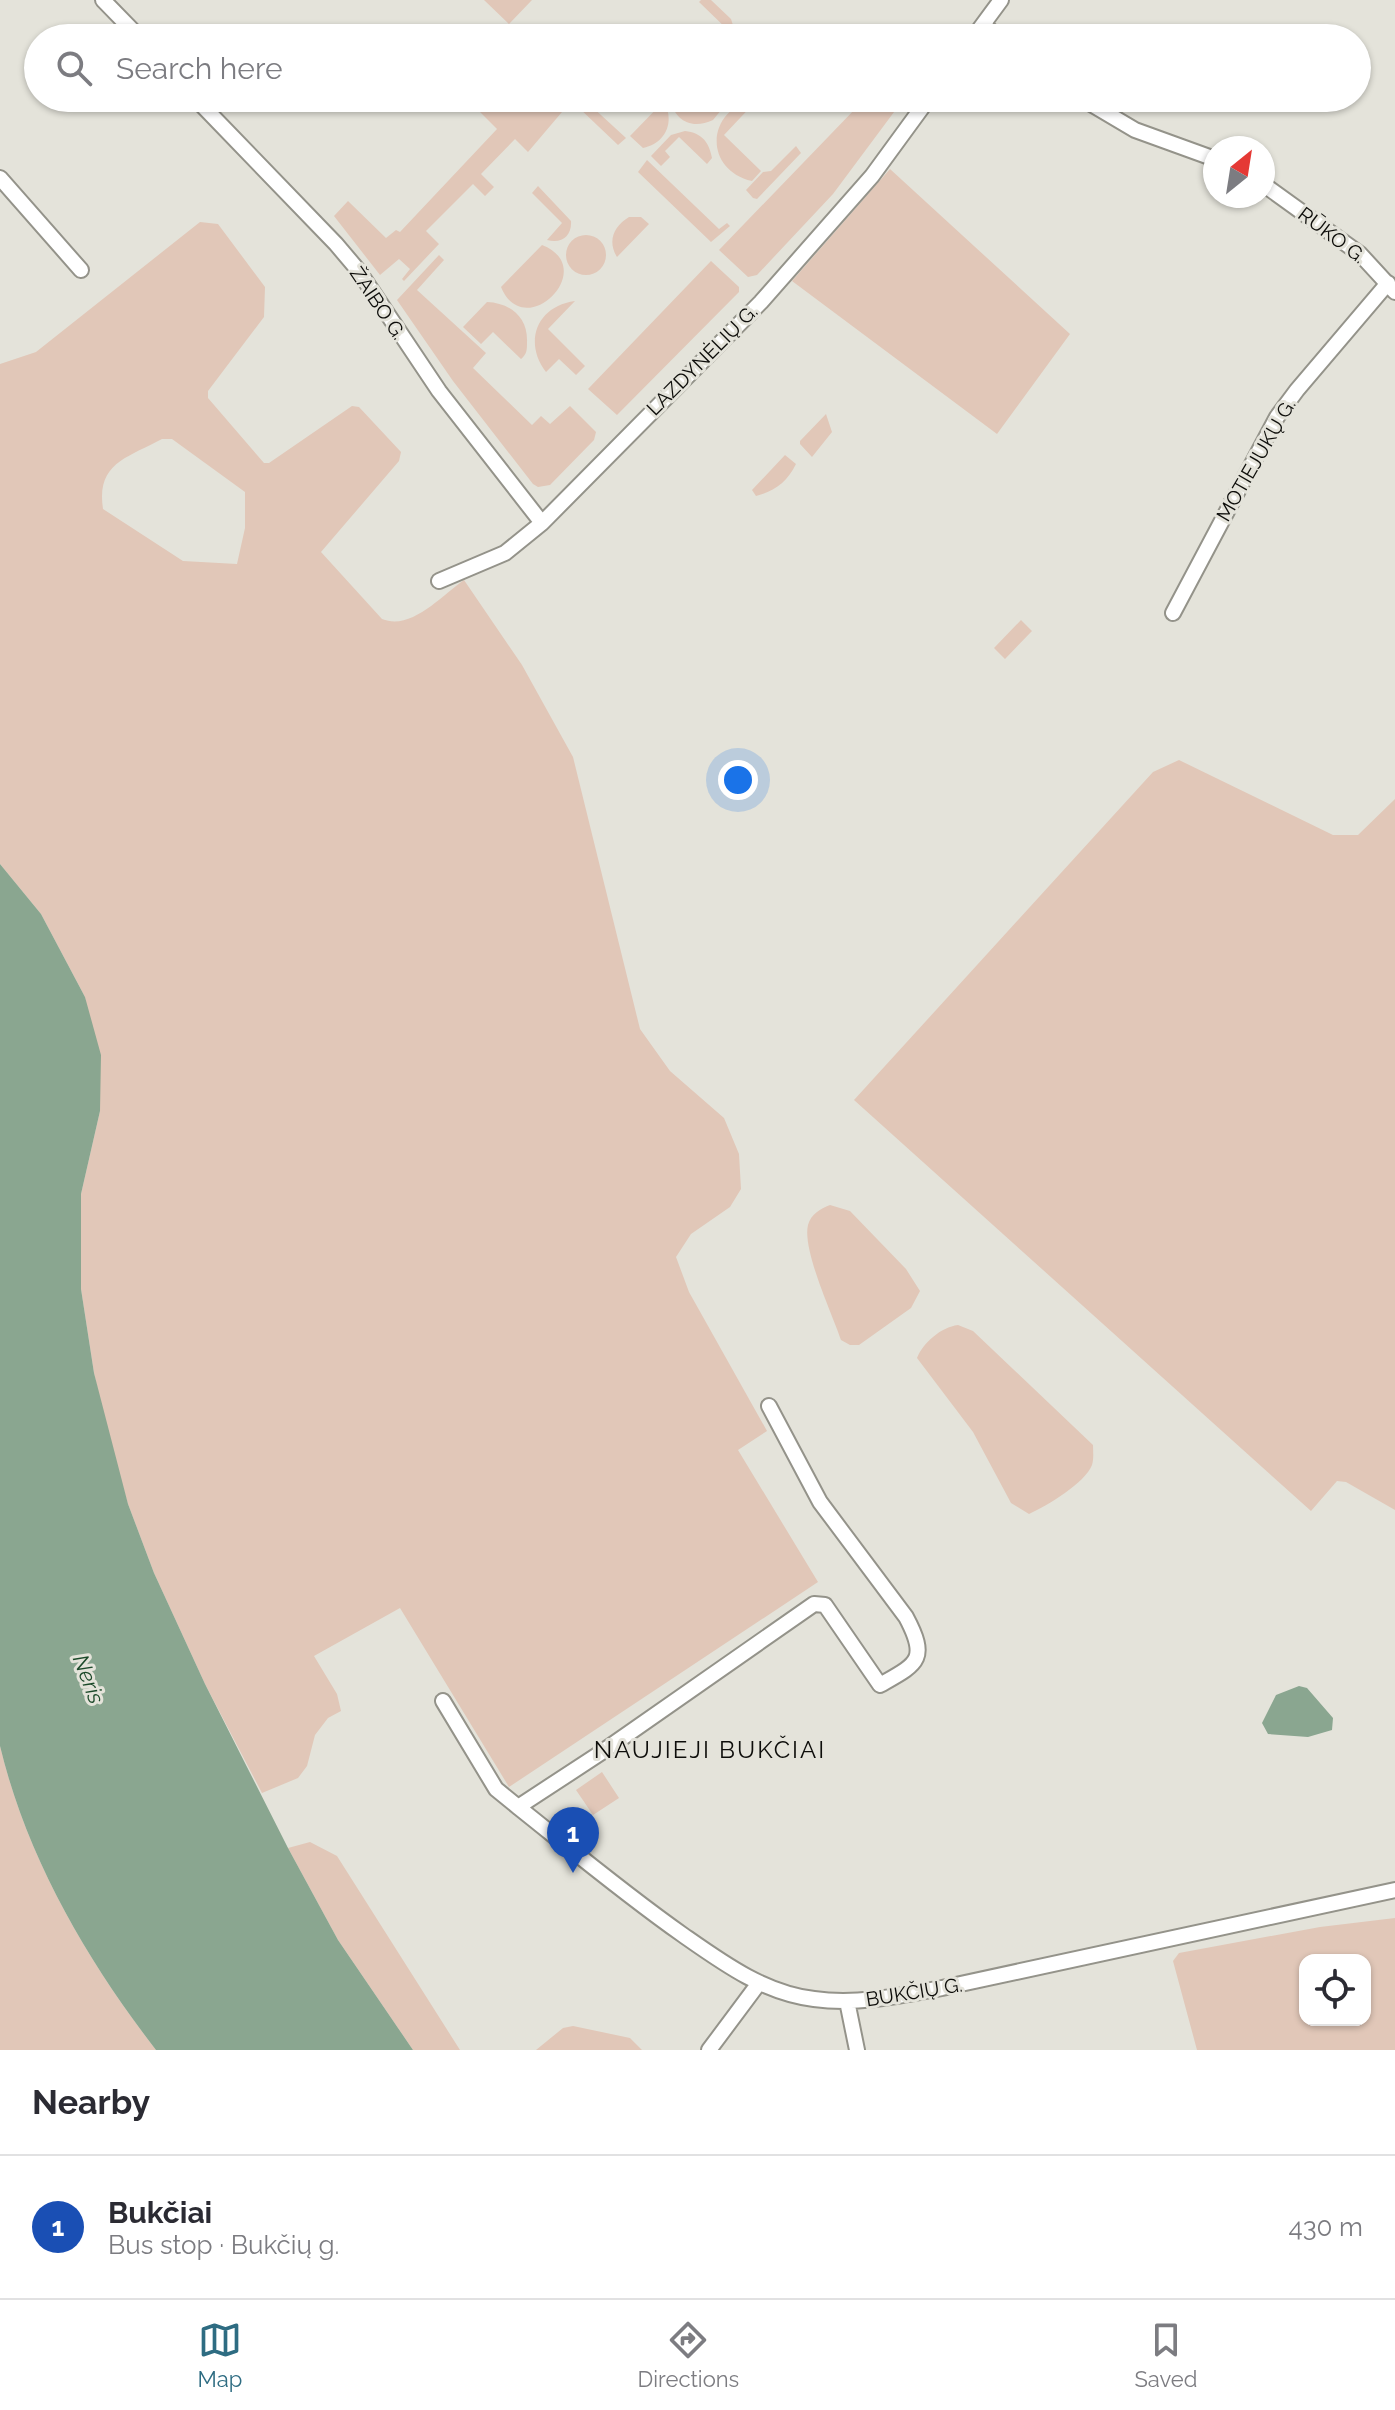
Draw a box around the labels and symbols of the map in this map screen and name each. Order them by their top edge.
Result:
north arrow [1203,136,1275,208]
street label: RŪKO G. [1293,202,1371,268]
street label: ŽAIBO G. [345,261,412,344]
street label: LAZDYNĖLIŲ G. [641,299,762,420]
street label: MOTIEJUKŲ G. [1211,395,1301,525]
your location [718,760,758,800]
water label: Neris [68,1651,110,1707]
district label: NAUJIEJI BUKČIAI [594,1735,826,1764]
pin: 1 [547,1807,599,1873]
street label: BUKČIŲ G. [864,1972,964,2011]

